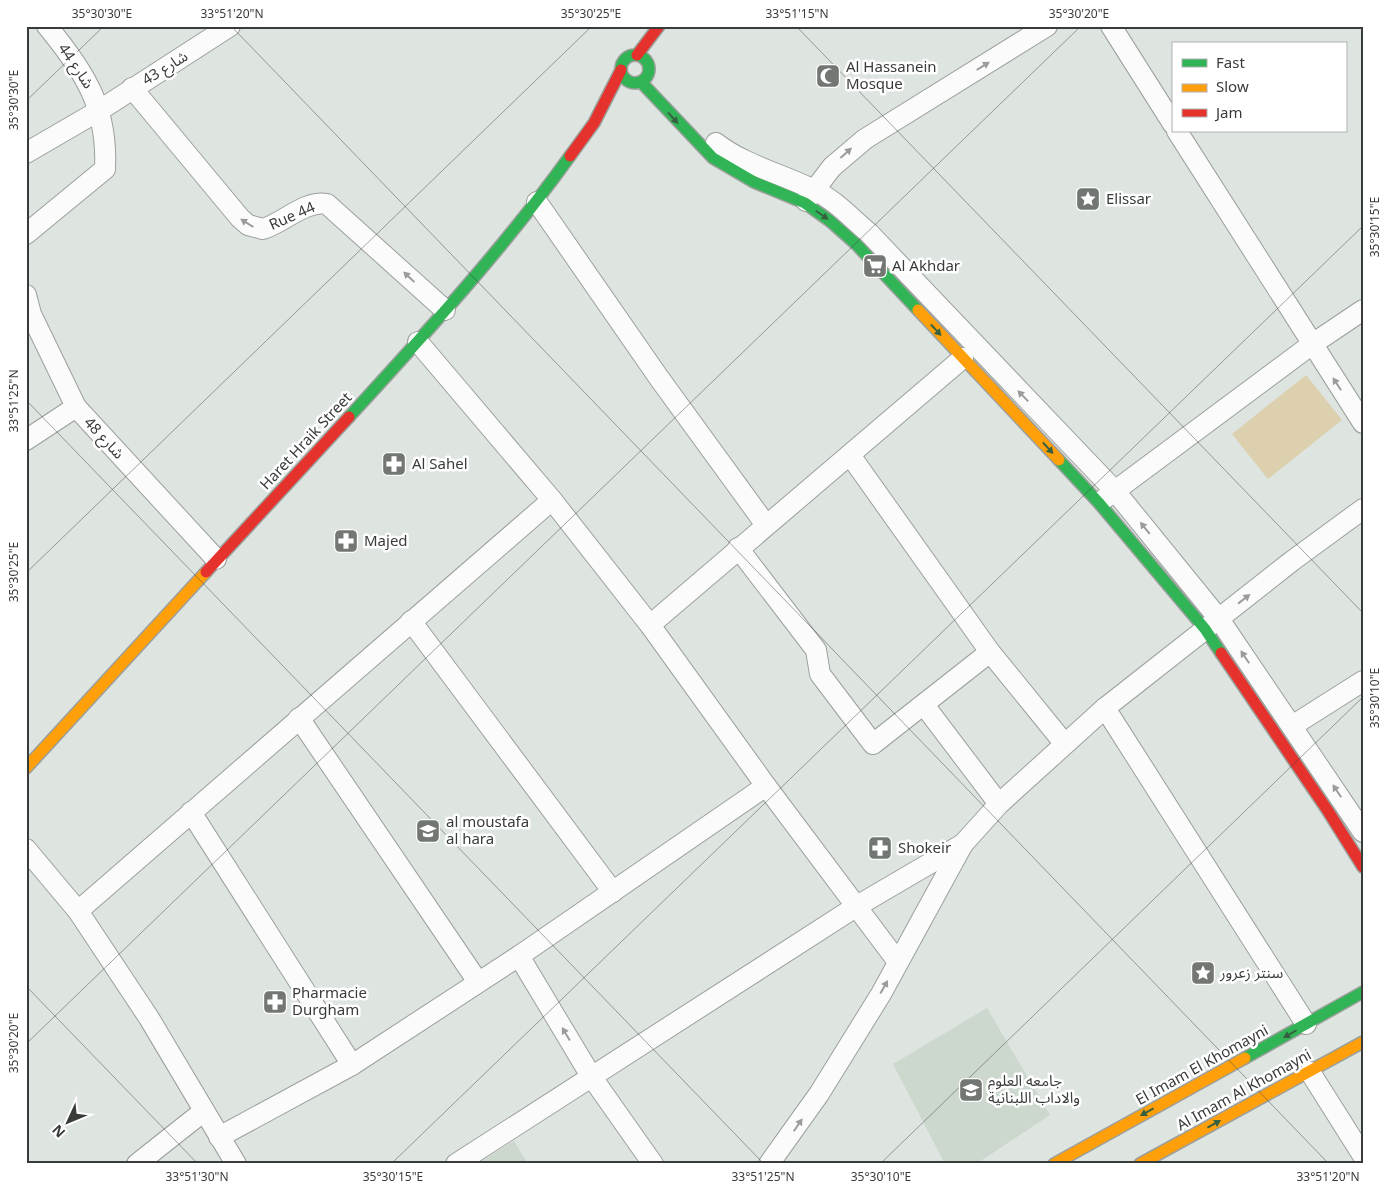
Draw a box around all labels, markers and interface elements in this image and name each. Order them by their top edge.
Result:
text: 35°30'30"E [72,2,132,27]
text: 33°51'20"N [200,2,264,27]
text: 35°30'25"E [561,2,621,27]
text: 33°51'15"N [765,2,829,27]
text: 35°30'20"E [1049,2,1109,27]
street label: شارع 44 [49,36,103,96]
street label: شارع 43 [135,41,195,95]
legend [1172,42,1346,132]
text: Fast [1216,47,1245,79]
place label: Al Hassanein Mosque [846,51,937,100]
one-way arrow [977,62,990,71]
mosque icon: Al Hassanein Mosque [815,63,841,89]
text: 35°30'30"E [2,70,27,130]
text: Slow [1216,71,1249,103]
text: Jam [1214,97,1243,129]
one-way arrow [667,111,679,123]
one-way arrow [840,148,853,159]
place label: Elissar [1106,183,1151,215]
place icon: Elissar [1075,186,1101,212]
street label: Rue 44 [264,191,321,240]
text: 35°30'15"E [1363,197,1388,257]
one-way arrow [815,210,829,220]
one-way arrow [241,219,254,228]
place label: Al Akhdar [892,250,960,282]
supermarket icon: Al Akhdar [862,253,888,279]
one-way arrow [403,271,415,283]
one-way arrow [930,323,942,335]
text: 33°51'25"N [2,369,27,433]
one-way arrow [1332,377,1342,391]
street label: Haret Hraik Street [251,383,361,498]
one-way arrow [1018,390,1030,402]
street label: شارع 48 [75,409,133,467]
one-way arrow [1042,442,1054,454]
place label: Al Sahel [412,448,468,480]
pharmacy icon: Al Sahel [381,451,407,477]
one-way arrow [1140,522,1151,535]
place label: Majed [364,525,408,557]
pharmacy icon: Majed [333,528,359,554]
text: 35°30'25"E [2,542,27,602]
one-way arrow [1237,594,1251,604]
one-way arrow [1240,650,1250,664]
text: 35°30'10"E [1363,668,1388,728]
one-way arrow [1332,784,1341,798]
place label: al moustafa al hara [446,806,529,855]
school or university icon: al moustafa al hara [415,818,441,844]
place label: Shokeir [898,832,951,864]
pharmacy icon: Shokeir [867,835,893,861]
place label: سنتر زعرور [1219,957,1283,989]
place icon: سنتر زعرور [1190,960,1216,986]
place label: Pharmacie Durgham [292,977,367,1026]
one-way arrow [880,980,889,994]
pharmacy icon: Pharmacie Durgham [262,989,288,1015]
text: 35°30'20"E [2,1013,27,1073]
street label: El Imam El Khomayni [1129,1015,1275,1115]
one-way arrow [561,1027,570,1040]
one-way arrow [1283,1029,1297,1038]
street label: Al Imam Al Khomayni [1170,1039,1318,1141]
place label: جامعه العلوم والاداب اللبنانية [988,1065,1080,1114]
school or university icon: جامعه العلوم والاداب اللبنانية [958,1077,984,1103]
north arrow [42,1098,92,1148]
one-way arrow [1141,1107,1154,1116]
text: N [45,1117,73,1145]
one-way arrow [793,1118,803,1131]
one-way arrow [1207,1120,1221,1128]
text: 33°51'30"N [165,1165,229,1190]
text: 35°30'15"E [363,1165,423,1190]
text: 33°51'25"N [731,1165,795,1190]
text: 35°30'10"E [851,1165,911,1190]
text: 33°51'20"N [1296,1165,1360,1190]

